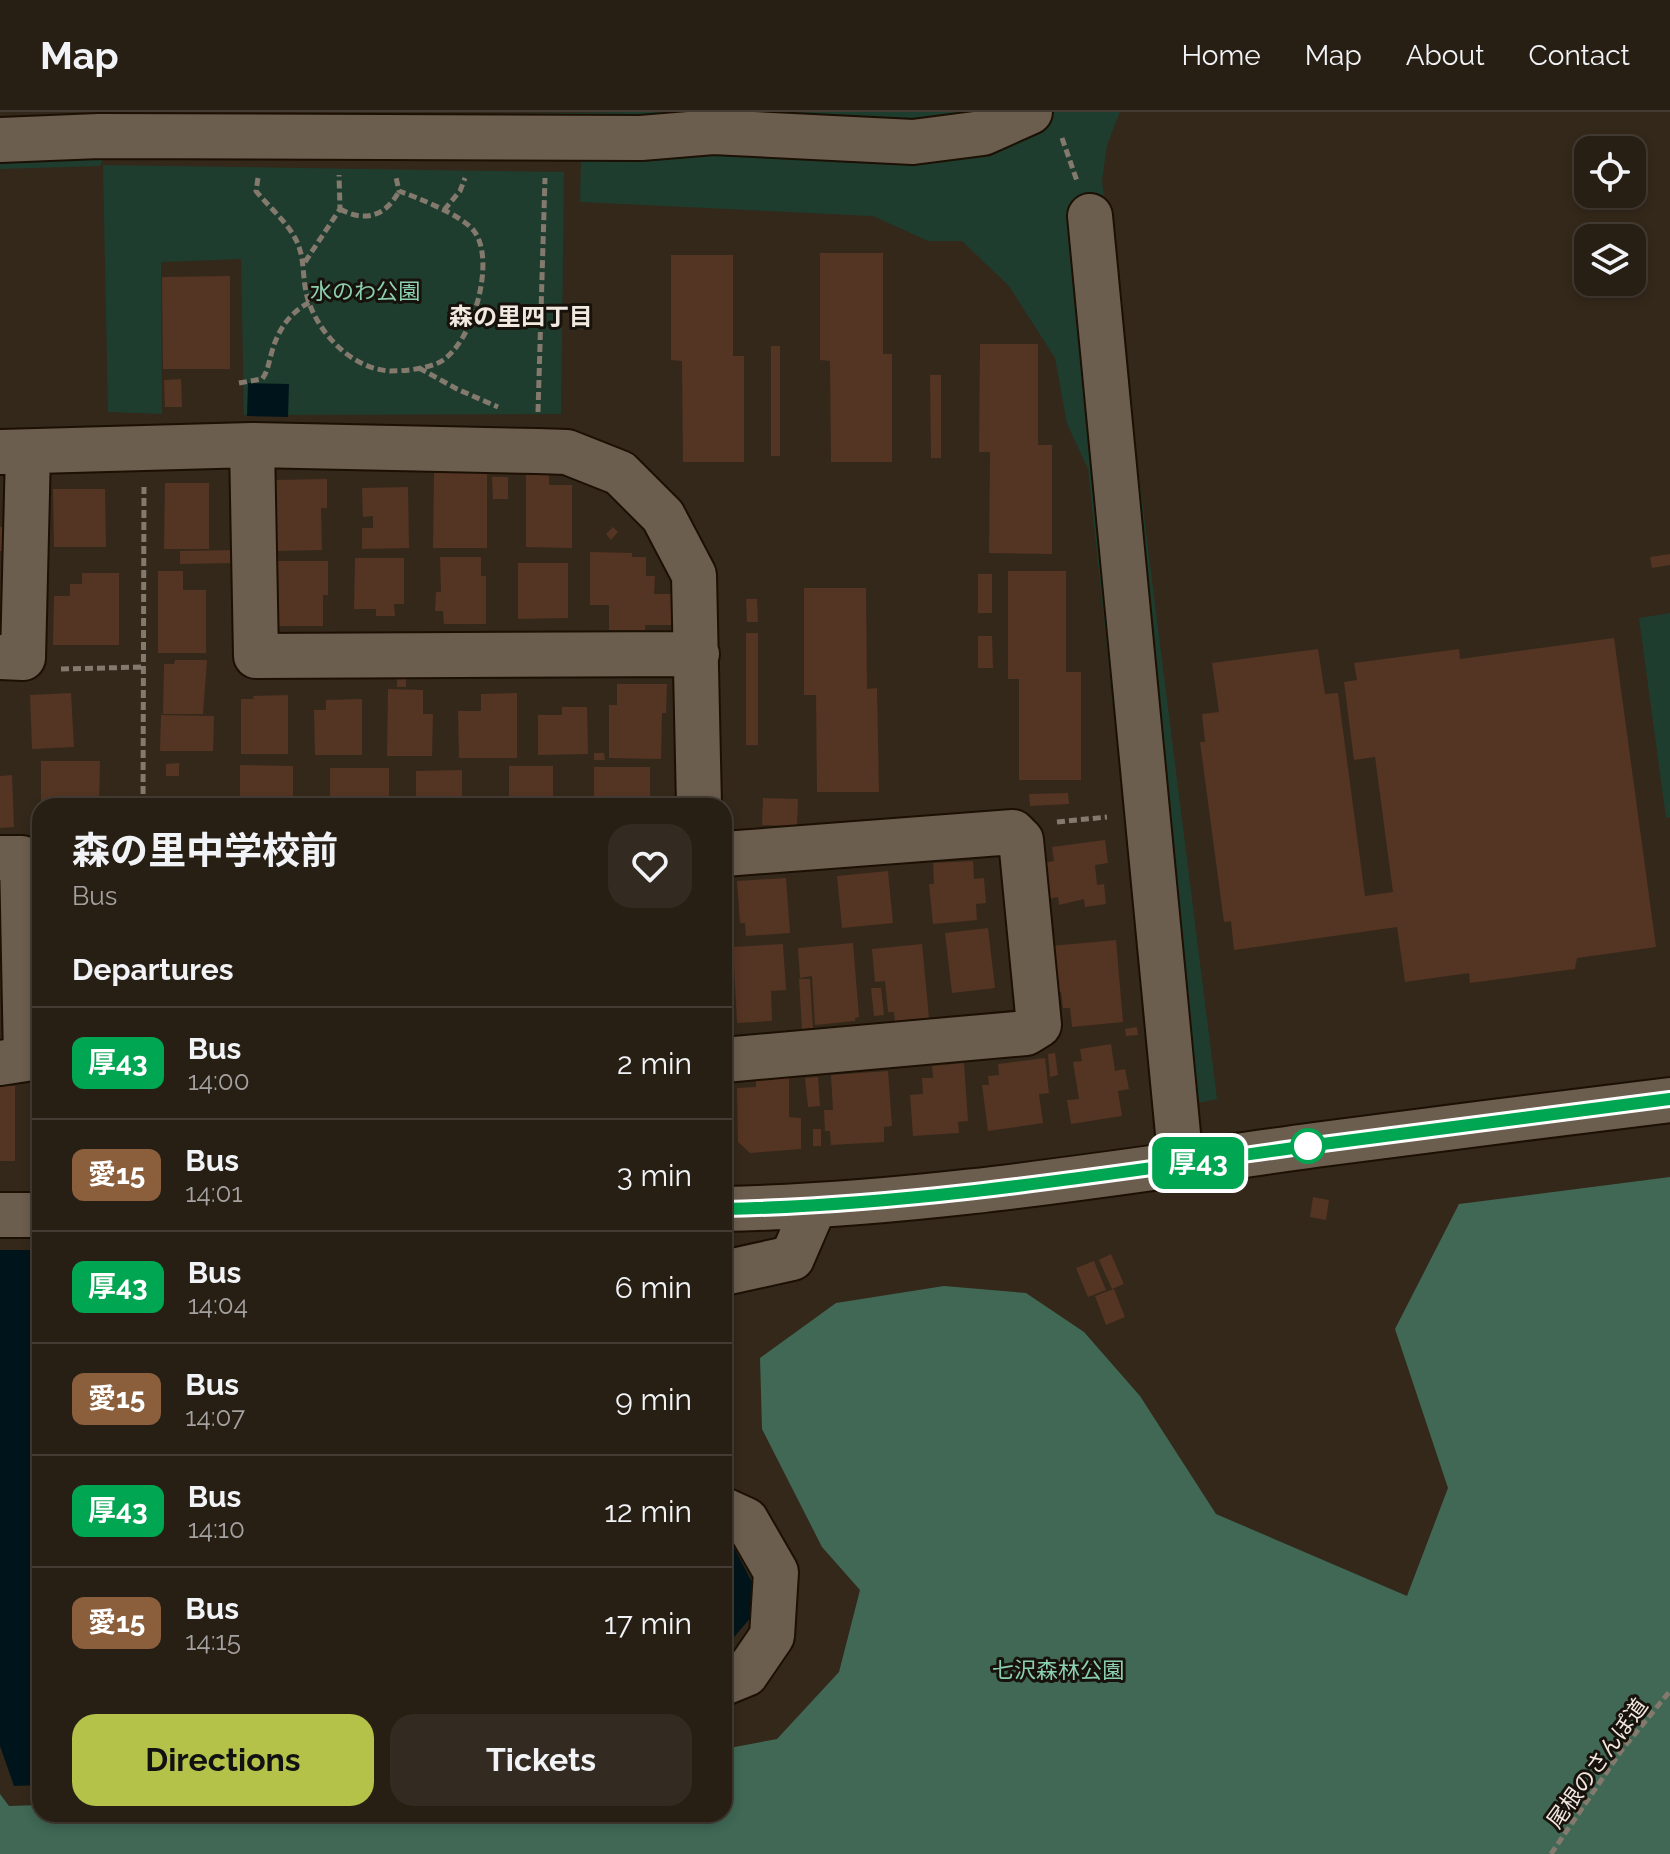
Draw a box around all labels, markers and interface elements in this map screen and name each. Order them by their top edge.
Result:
text: Map [40,33,119,78]
text: Home [1181,39,1261,72]
text: Map [1305,39,1362,72]
text: About [1406,39,1485,72]
text: Contact [1529,39,1630,72]
map controls [1574,136,1646,296]
button: locate [1574,136,1646,208]
button: layers [1574,224,1646,296]
park label: 水のわ公園 [310,278,420,304]
district label: 森の里四丁目 [449,302,593,331]
button: heart [608,824,692,908]
text: 森の里中学校前 [72,828,338,873]
text: Bus [72,881,117,911]
text: Departures [72,952,234,987]
text: Bus [188,1031,241,1066]
text: 厚43 [88,1046,148,1079]
text: 2 min [617,1046,692,1081]
text: 14:00 [188,1066,250,1096]
unlabelled marker [1291,1129,1325,1163]
line badge: 厚43 [1152,1137,1244,1189]
text: Bus [185,1143,239,1178]
text: 厚43 [1168,1146,1228,1179]
text: 愛15 [88,1158,145,1191]
text: 3 min [617,1158,692,1193]
text: 14:01 [185,1178,243,1208]
text: Bus [188,1255,241,1290]
text: 厚43 [88,1270,148,1303]
text: 6 min [615,1270,692,1305]
text: 14:04 [188,1290,248,1320]
text: Bus [185,1367,239,1402]
text: 愛15 [88,1382,145,1415]
text: 9 min [615,1382,692,1417]
text: 14:07 [185,1402,245,1432]
text: Bus [188,1479,241,1514]
text: 厚43 [88,1494,148,1527]
text: 12 min [604,1494,692,1529]
text: 14:10 [188,1514,245,1544]
text: Bus [185,1591,239,1626]
text: 愛15 [88,1606,145,1639]
text: 17 min [604,1606,692,1641]
text: 14:15 [185,1626,241,1656]
park label: 七沢森林公園 [992,1657,1124,1683]
street label: 尾根のさんぽ道 [1541,1693,1653,1833]
button: Directions [72,1714,374,1806]
button: Tickets [390,1714,692,1806]

